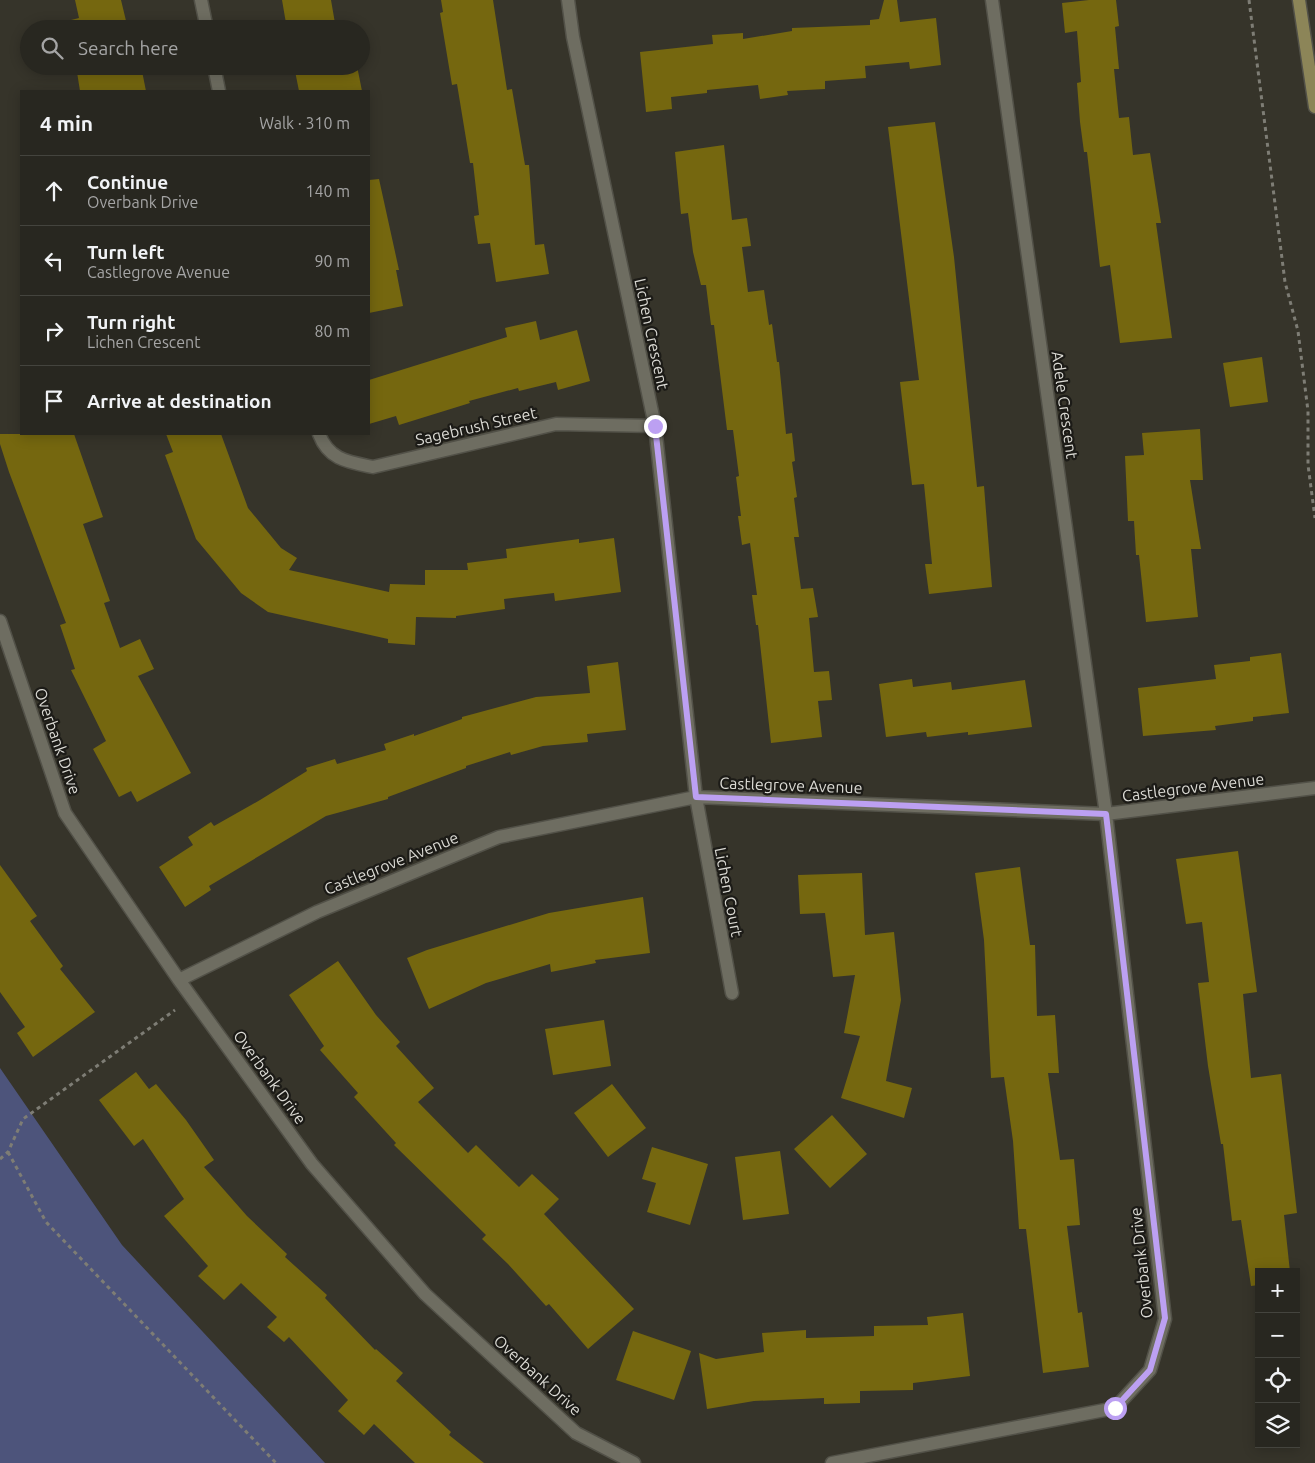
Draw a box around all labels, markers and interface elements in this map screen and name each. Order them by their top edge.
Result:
search box [20,20,370,75]
icon: search [38,34,66,62]
text: Search here [78,37,178,59]
text: 4 min [40,111,93,135]
text: Walk · 310 m [259,114,350,132]
text: Continue [87,171,168,193]
icon: ahead [40,177,68,205]
text: 140 m [305,182,350,200]
text: Overbank Drive [87,193,198,211]
text: Turn left [87,241,165,263]
icon: left [40,247,68,275]
text: 90 m [314,252,350,270]
text: Castlegrove Avenue [87,263,230,281]
street label: Lichen Crescent [631,277,673,392]
text: Turn right [87,311,175,333]
icon: right [40,317,68,345]
text: 80 m [314,322,350,340]
text: Lichen Crescent [87,333,201,351]
street label: Adele Crescent [1049,350,1082,461]
icon: arrive [40,387,68,415]
text: Arrive at destination [87,390,272,412]
street label: Sagebrush Street [414,403,539,449]
route end [644,415,667,438]
street label: Overbank Drive [31,685,85,797]
street label: Castlegrove Avenue [1121,769,1265,805]
street label: Castlegrove Avenue [719,774,863,796]
street label: Castlegrove Avenue [321,828,461,898]
street label: Lichen Court [711,846,747,939]
street label: Overbank Drive [230,1027,310,1127]
street label: Overbank Drive [1126,1207,1156,1319]
map controls [1255,1268,1300,1448]
button: + [1255,1268,1300,1313]
button: − [1255,1313,1300,1358]
street label: Overbank Drive [491,1331,585,1419]
button: locate [1255,1358,1300,1403]
route start [1104,1397,1127,1420]
button: layers [1255,1403,1300,1448]

